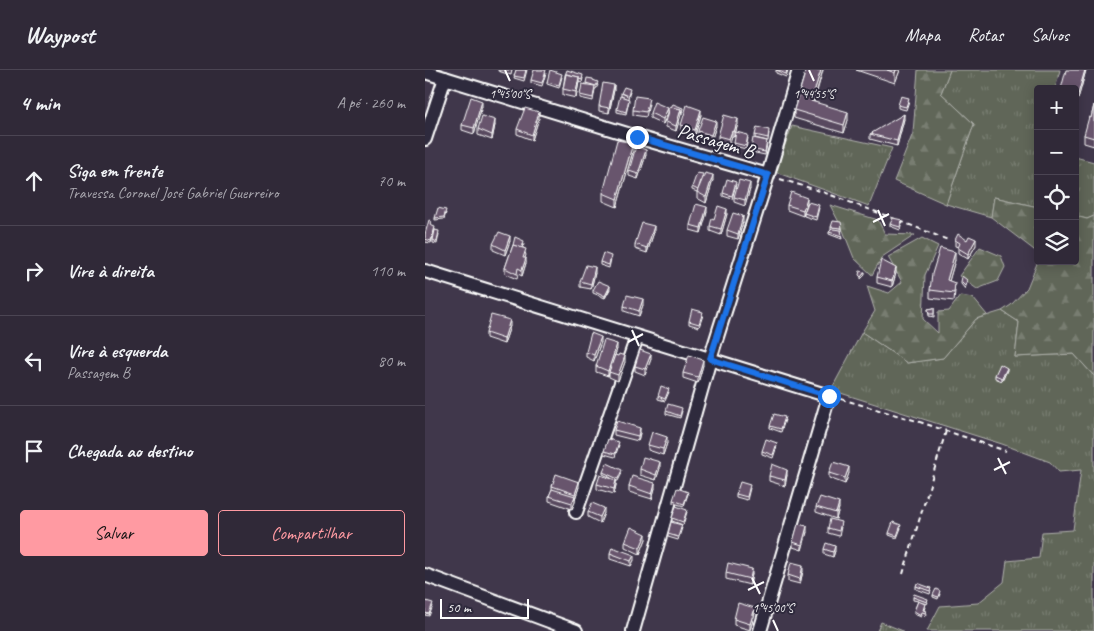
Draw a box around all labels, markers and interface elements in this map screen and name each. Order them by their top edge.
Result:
text: Waypost [25,20,95,50]
text: Mapa [905,24,940,46]
text: Rotas [968,24,1003,46]
text: Salvos [1031,24,1069,46]
map controls [1034,85,1079,265]
button: + [1034,85,1079,130]
text: 1°45'00"S [490,86,532,102]
text: 1°44'55"S [794,86,836,102]
text: 4 min [20,90,60,116]
text: A pé · 260 m [337,93,405,113]
street label: Passagem B [675,118,759,164]
route end [626,126,649,149]
button: − [1034,130,1079,175]
text: Siga em frente [67,159,163,183]
icon: ahead [20,167,48,195]
text: 70 m [378,171,405,191]
button: locate [1034,175,1079,220]
text: Travessa Coronel José Gabriel Guerreiro [67,183,278,203]
button: layers [1034,220,1079,265]
icon: right [20,257,48,285]
text: Vire à direita [67,259,154,283]
text: 110 m [371,261,405,281]
text: Vire à esquerda [67,339,167,363]
icon: left [20,347,48,375]
text: 80 m [378,351,405,371]
text: Passagem B [67,363,130,383]
route start [818,385,841,408]
icon: arrive [20,437,48,465]
text: Chegada ao destino [67,439,193,463]
button: Salvar [20,510,208,556]
button: Compartilhar [218,510,405,556]
scale bar [440,596,529,619]
text: 50 m [447,599,471,616]
text: 1°45'00"S [753,600,795,616]

